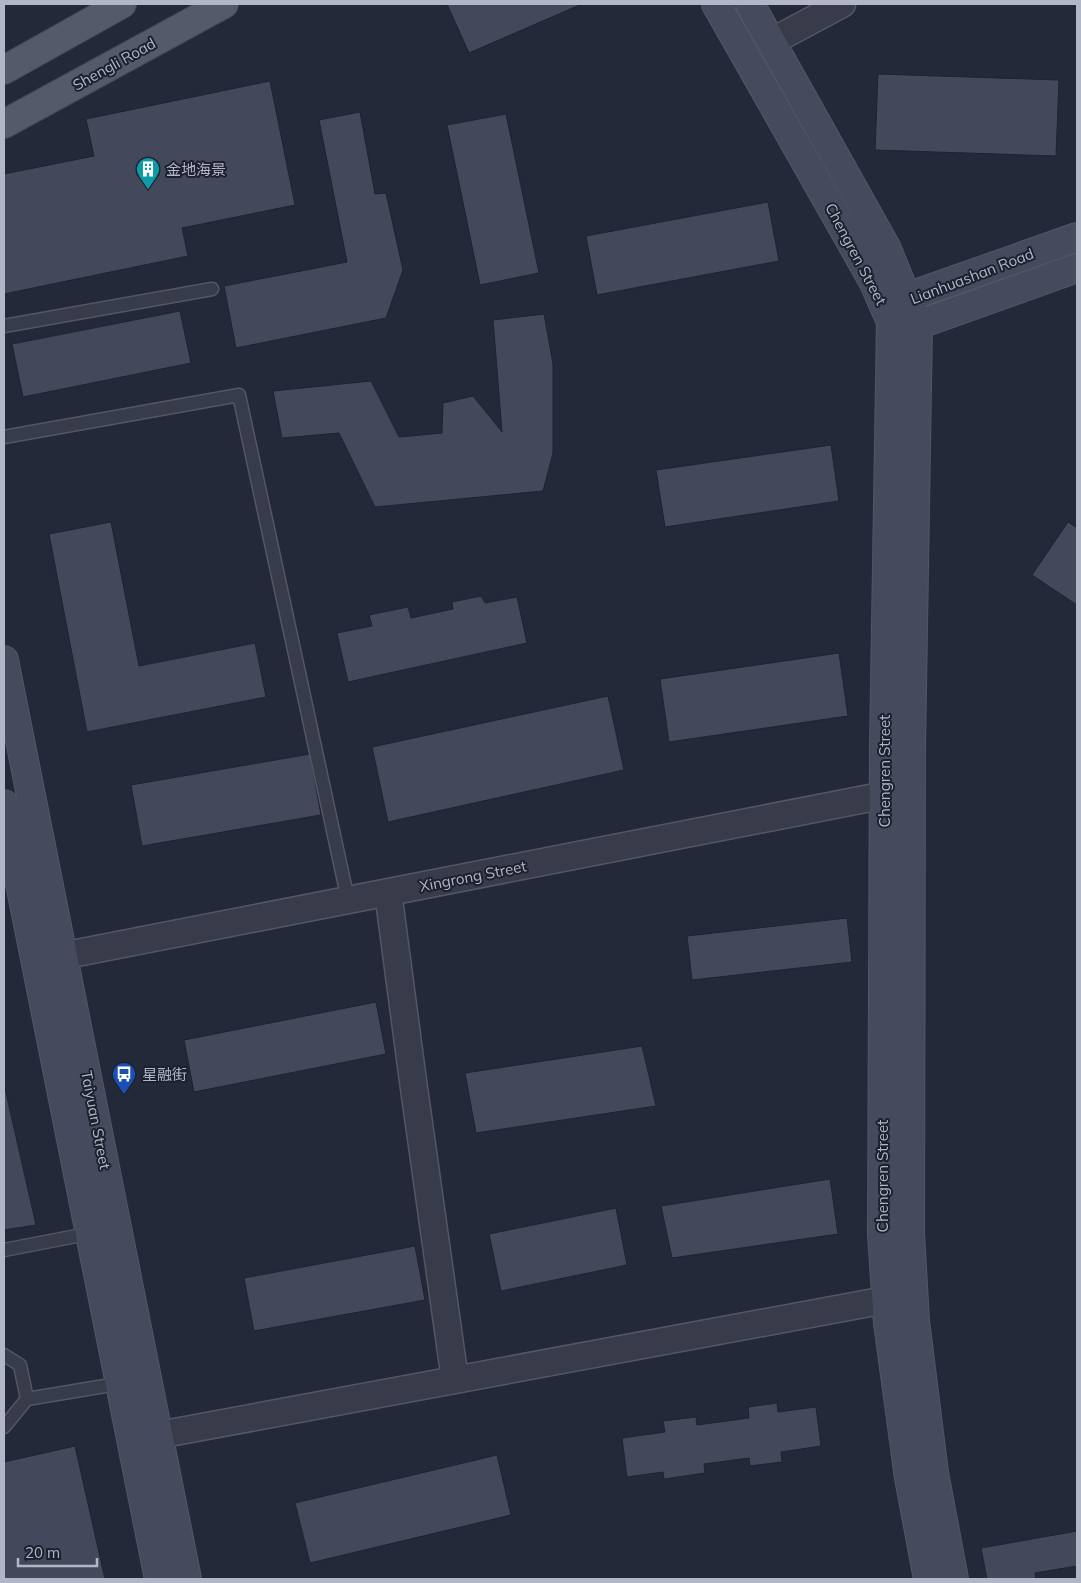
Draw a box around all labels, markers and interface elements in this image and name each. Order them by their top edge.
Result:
street label: Shengli Road [69,33,159,95]
building icon: 金地海景 [135,156,161,190]
place label: 金地海景 [166,160,226,179]
street label: Chengren Street [821,200,891,308]
street label: Lianhuashan Road [908,244,1036,308]
street label: Chengren Street [875,715,894,827]
street label: Xingrong Street [418,856,528,896]
bus stop icon: 星融街 [111,1061,137,1095]
place label: 星融街 [142,1065,187,1084]
street label: Taiyuan Street [77,1069,115,1171]
street label: Chengren Street [873,1120,892,1232]
scale bar [18,1536,96,1568]
text: 20 m [25,1543,60,1562]

